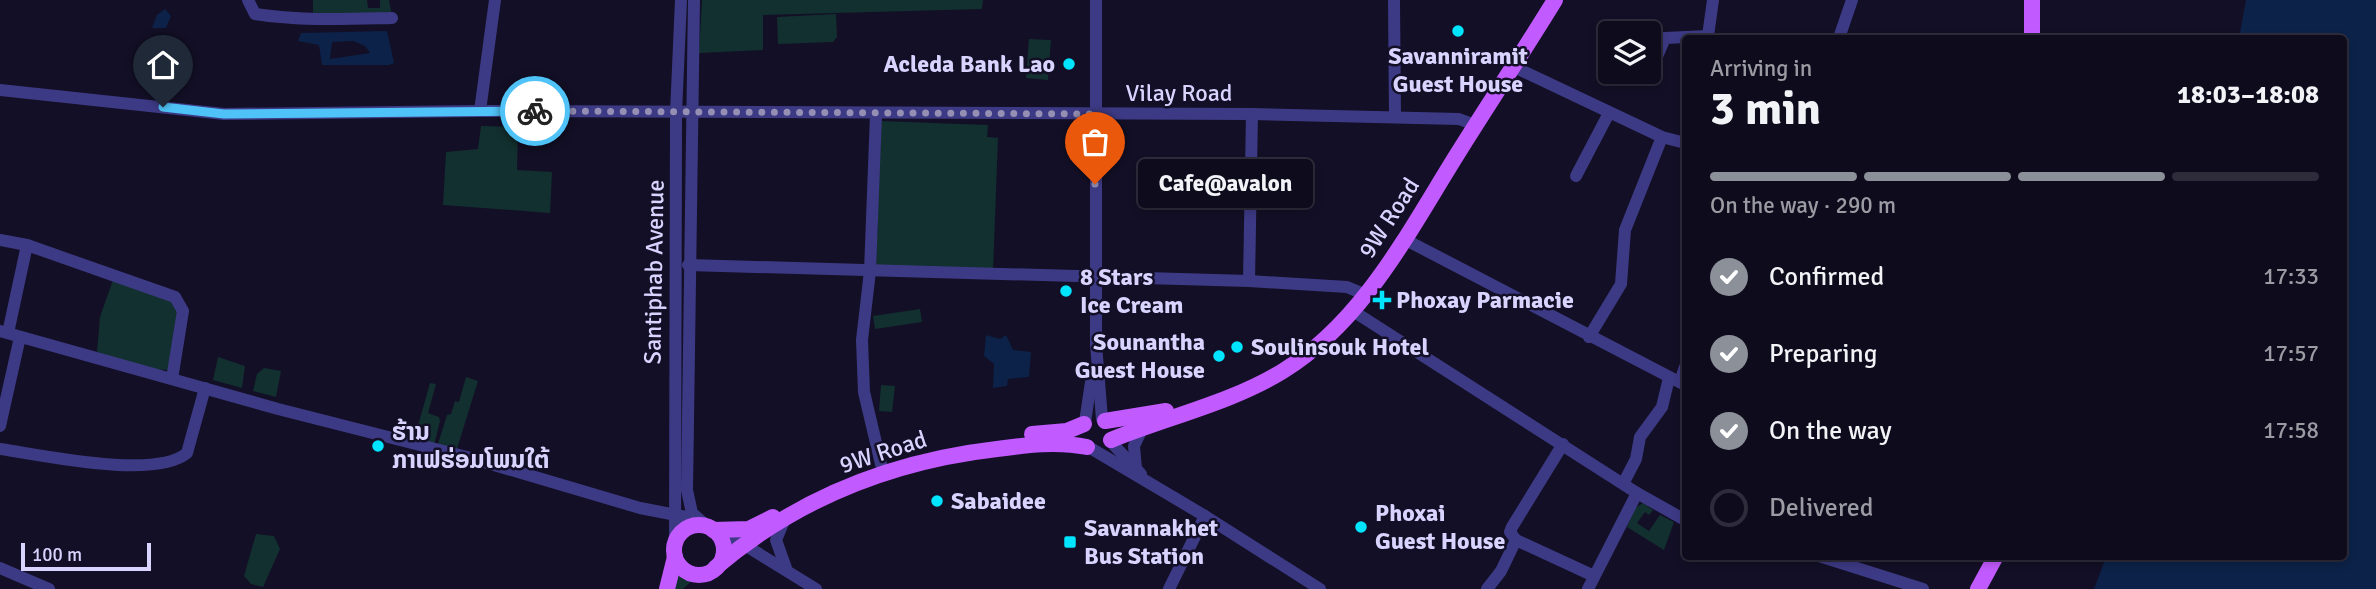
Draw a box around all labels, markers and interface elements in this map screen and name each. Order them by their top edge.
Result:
map controls [1598,21,1661,84]
button: layers [1598,21,1661,84]
marker: Savanniramit Guest House [1450,23,1466,39]
pin [133,35,193,107]
place label: Savanniramit Guest House [1388,41,1528,99]
icon: home [144,46,182,84]
place label: Acleda Bank Lao [884,49,1055,79]
text: Arriving in [1710,54,1812,83]
marker: Acleda Bank Lao [1061,56,1077,72]
courier [500,76,570,146]
street label: Vilay Road [1125,78,1233,108]
text: 18:03–18:08 [2177,79,2319,111]
text: 3 min [1710,81,1821,137]
icon: bike [516,92,554,130]
pin [1065,112,1125,184]
icon: bag [1076,123,1114,161]
callout: Cafe@avalon [1137,160,1312,208]
text: Cafe@avalon [1159,169,1292,198]
street label: 9W Road [1352,172,1426,264]
street label: Santiphab Avenue [637,179,671,365]
text: On the way · 290 m [1710,191,1896,220]
icon: check [1710,258,1748,296]
text: Confirmed [1769,261,1884,293]
place label: 8 Stars Ice Cream [1080,262,1184,320]
text: 17:33 [2263,262,2319,291]
marker: 8 Stars Ice Cream [1058,283,1074,299]
place label: Phoxay Parmacie [1396,285,1574,315]
marker: Phoxay Parmacie [1374,292,1390,308]
place label: Sounantha Guest House [1075,327,1205,385]
place label: Soulinsouk Hotel [1251,332,1429,362]
icon: check [1710,335,1748,373]
text: Preparing [1769,338,1877,370]
marker: Soulinsouk Hotel [1229,339,1245,355]
text: 17:57 [2263,339,2319,368]
marker: Sounantha Guest House [1211,348,1227,364]
icon: check [1710,412,1748,450]
text: On the way [1769,415,1892,447]
text: 17:58 [2263,416,2319,445]
place label: ຮ້ານ ກາເຟຮ່ອມໂພນໃຕ້ [392,417,549,475]
street label: 9W Road [836,424,930,480]
marker: ຮ້ານ ກາເຟຮ່ອມໂພນໃຕ້ [370,438,386,454]
place label: Sabaidee [951,486,1046,516]
text: Delivered [1769,492,1874,524]
marker: Sabaidee [929,493,945,509]
place label: Phoxai Guest House [1375,498,1505,556]
place label: Savannakhet Bus Station [1084,513,1218,571]
marker: Phoxai Guest House [1353,519,1369,535]
marker: Savannakhet Bus Station [1062,534,1078,550]
scale bar [21,540,150,572]
text: 100 m [32,543,82,567]

